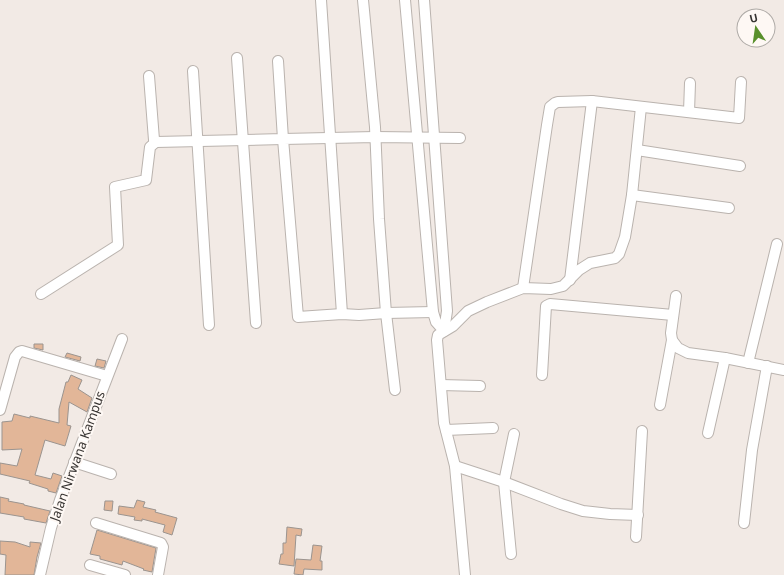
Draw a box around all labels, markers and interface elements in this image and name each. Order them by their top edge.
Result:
north arrow [736,8,776,48]
text: U [748,10,759,26]
street label: Jalan Nirwana Kampus [44,388,109,526]

